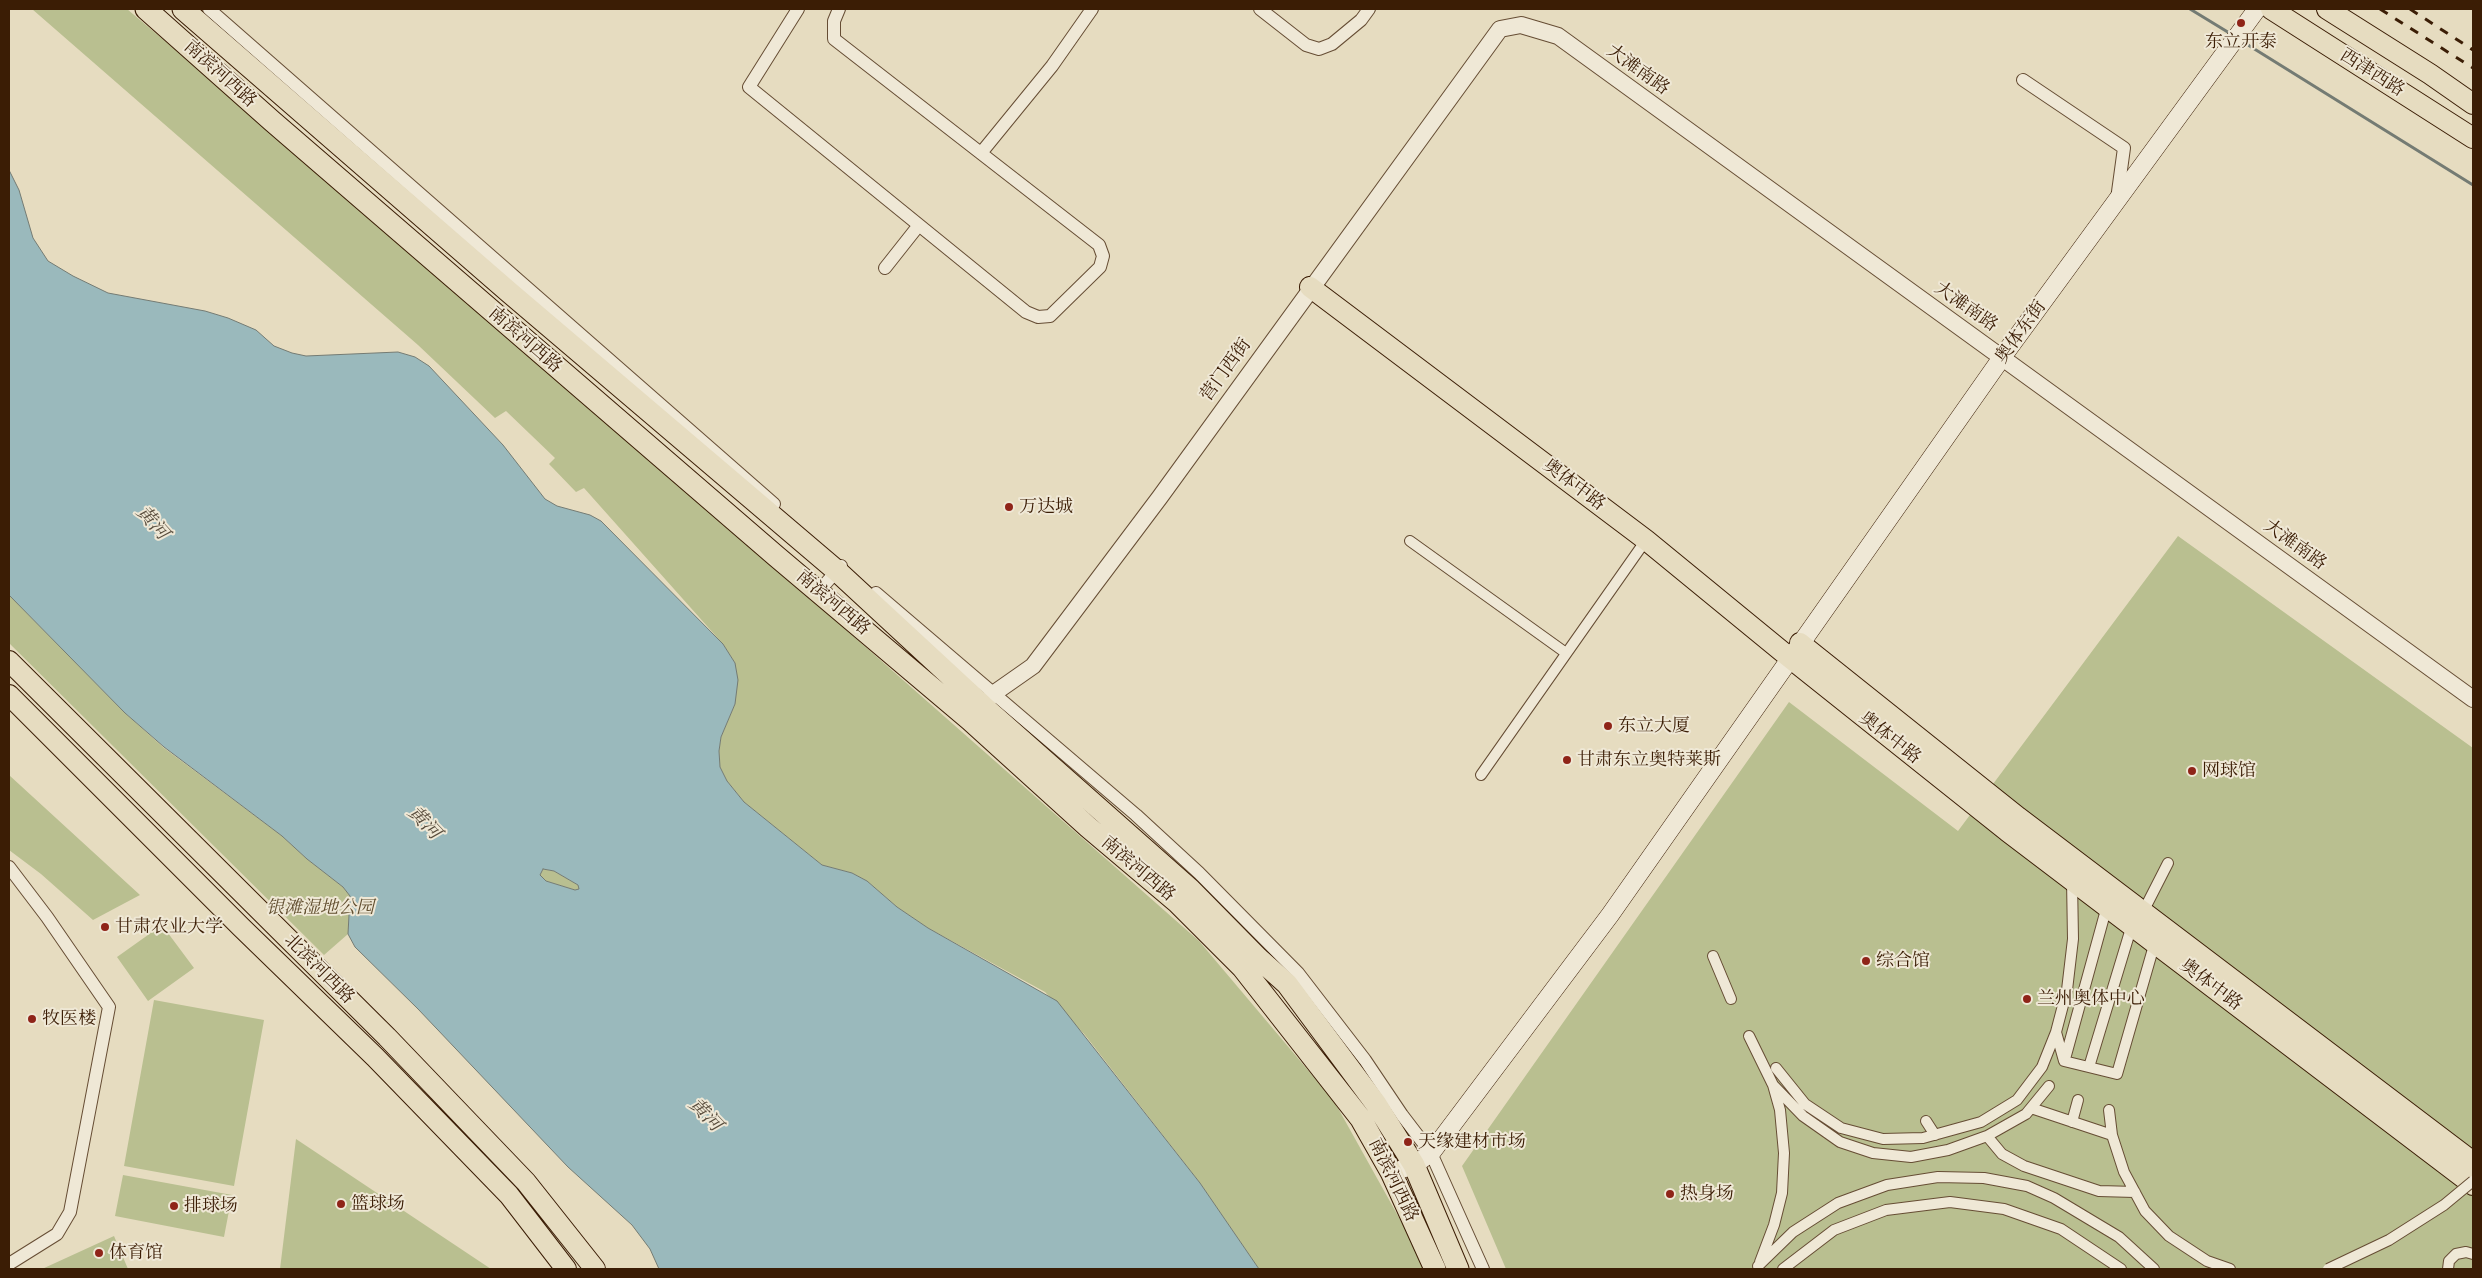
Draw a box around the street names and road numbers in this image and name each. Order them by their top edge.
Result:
street label: 南滨河西路 [179,36,261,112]
street label: 大滩南路 [1603,40,1673,100]
street label: 西津西路 [2336,45,2408,101]
street label: 大滩南路 [1930,278,2002,336]
street label: 奥体东街 [1991,297,2051,367]
street label: 南滨河西路 [484,302,566,378]
street label: 营门西街 [1196,335,1256,405]
street label: 奥体中路 [1539,455,1609,515]
street label: 大滩南路 [2260,515,2330,575]
street label: 南滨河西路 [792,566,874,640]
street label: 奥体中路 [1855,707,1925,769]
street label: 南滨河西路 [1097,832,1179,906]
street label: 北滨河西路 [280,930,358,1008]
street label: 奥体中路 [2176,955,2246,1015]
street label: 南滨河西路 [1364,1135,1422,1225]

